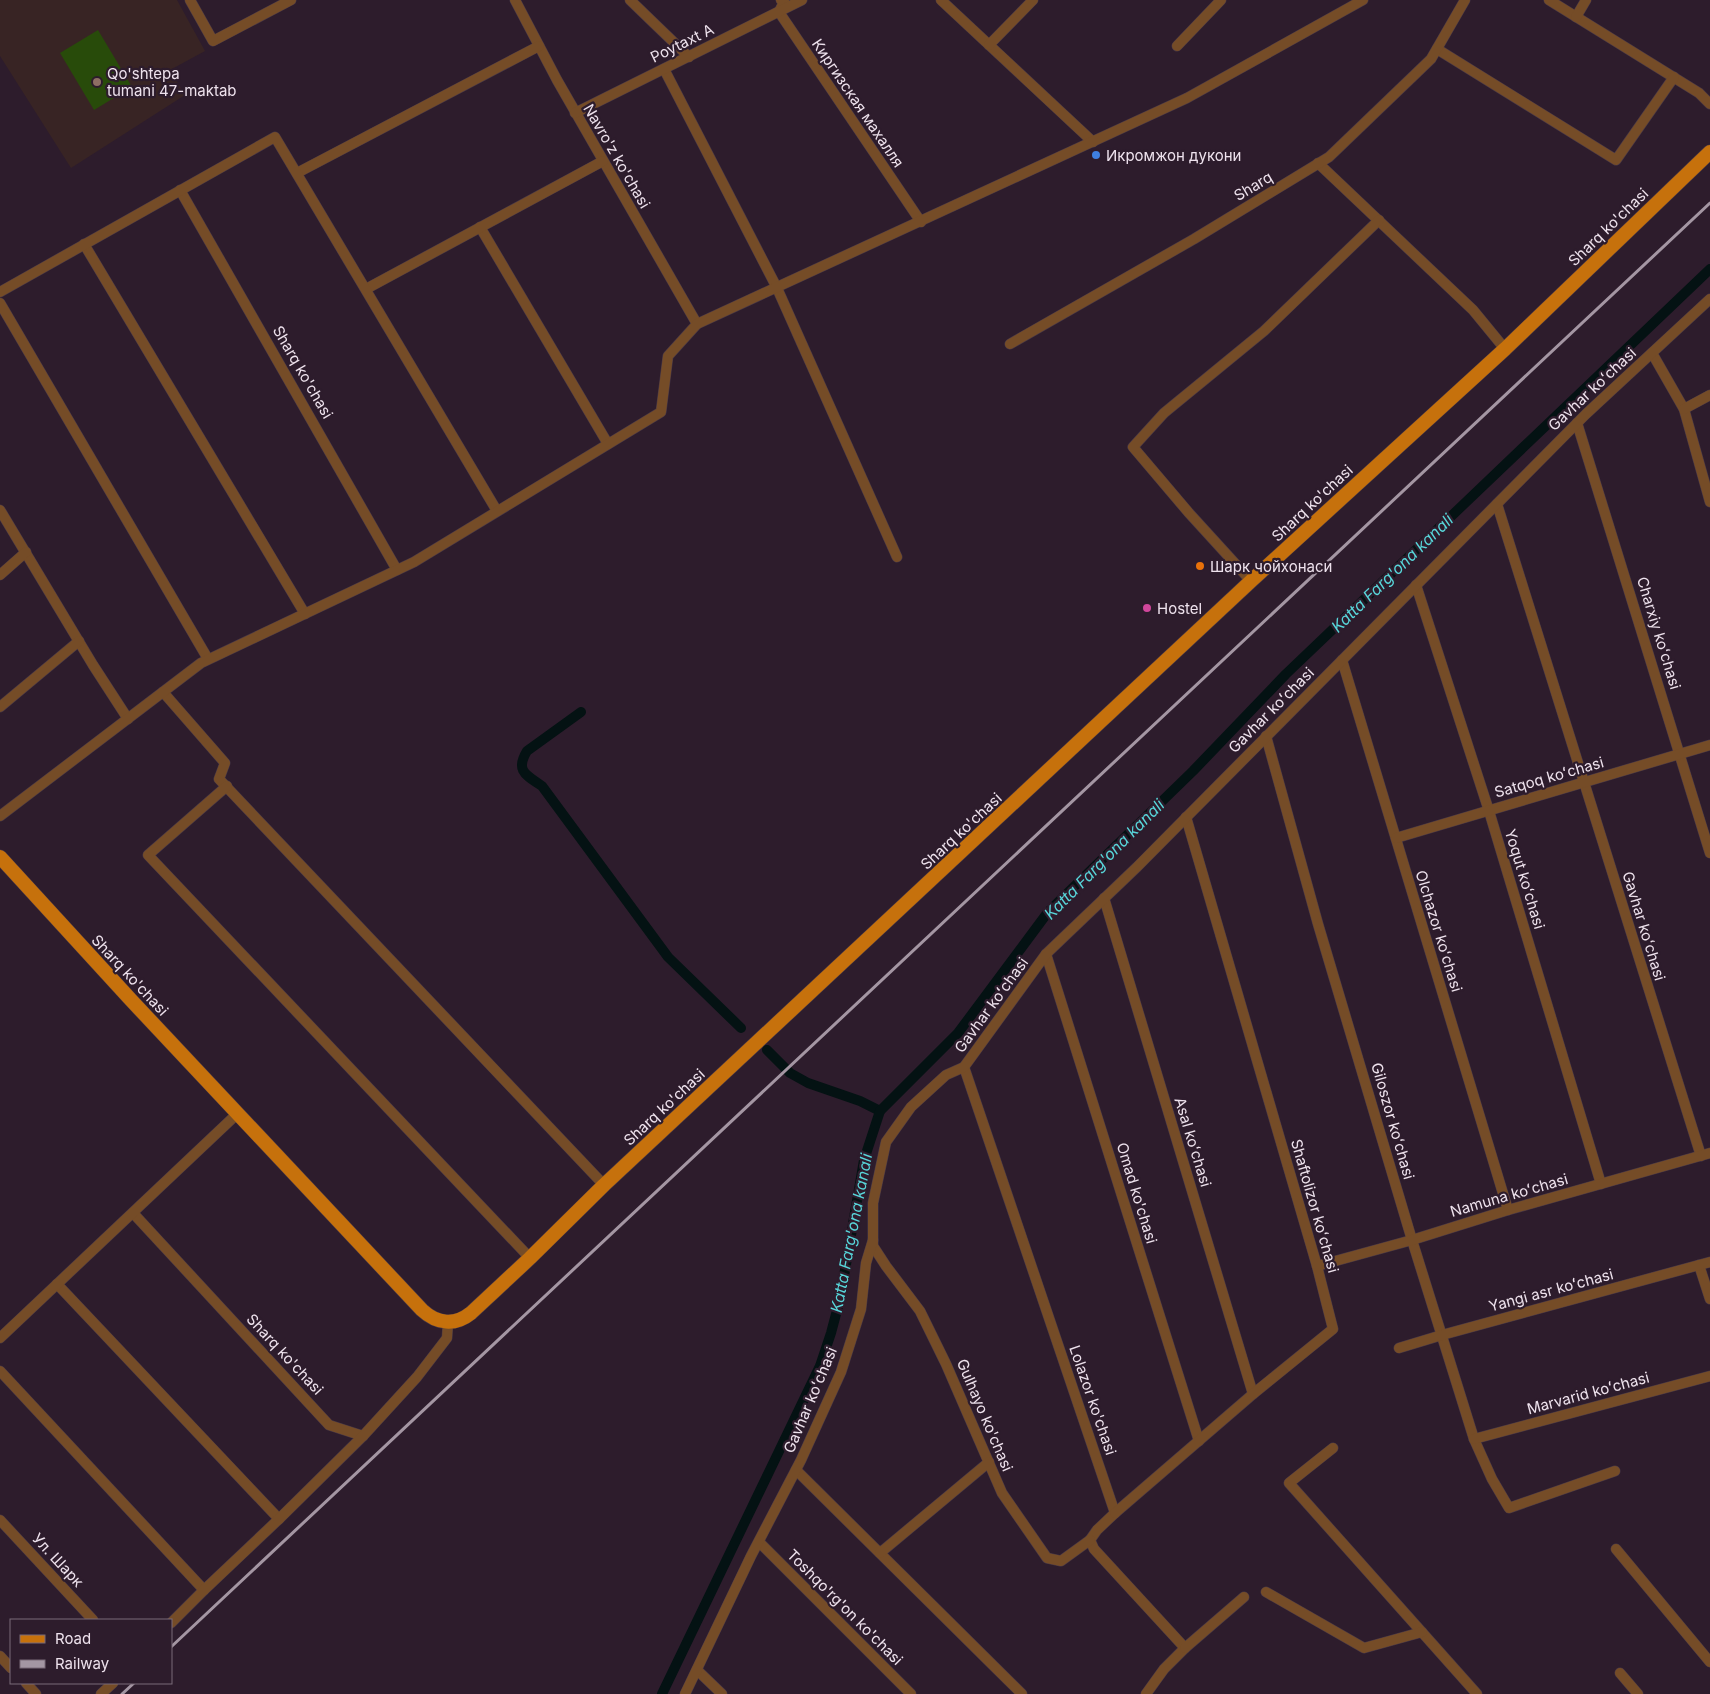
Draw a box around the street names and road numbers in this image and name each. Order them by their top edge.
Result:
street label: Poytaxt A [647,20,717,66]
street label: Киргизская махалля [808,35,908,171]
street label: Navro'z ko'chasi [579,100,655,212]
street label: Sharq [1230,167,1276,205]
street label: Sharq ko'chasi [1564,184,1652,270]
street label: Sharq ko'chasi [269,322,337,422]
street label: Gavhar koʻchasi [1544,343,1640,435]
street label: Sharq ko'chasi [1267,461,1357,545]
street label: Charxiy koʻchasi [1633,574,1685,692]
street label: Gavhar koʻchasi [1224,663,1318,757]
street label: Satqoq koʻchasi [1492,752,1606,802]
street label: Sharq ko'chasi [916,789,1006,873]
street label: Yoqut koʻchasi [1501,827,1549,931]
street label: Olchazor koʻchasi [1411,868,1467,994]
street label: Gavhar koʻchasi [1618,869,1670,983]
street label: Sharq ko'chasi [88,930,172,1020]
street label: Gavhar koʻchasi [950,954,1032,1056]
street label: Giloszor koʻchasi [1367,1060,1419,1182]
street label: Sharq ko'chasi [619,1065,709,1149]
street label: Asal koʻchasi [1170,1095,1216,1189]
street label: Shaftolizor koʻchasi [1287,1137,1343,1275]
street label: Omad ko'chasi [1113,1140,1161,1246]
street label: Namuna koʻchasi [1448,1169,1570,1221]
street label: Yangi asr koʻchasi [1487,1264,1615,1316]
street label: Sharq ko'chasi [243,1309,327,1399]
street label: Lolazor ko'chasi [1065,1343,1121,1457]
street label: Gavhar koʻchasi [779,1344,841,1456]
street label: Gulhayo ko'chasi [953,1356,1017,1474]
street label: Marvarid koʻchasi [1525,1368,1651,1418]
street label: Ул. Шарк [28,1529,88,1591]
street label: Toshqo'rg'on ko'chasi [783,1545,907,1669]

